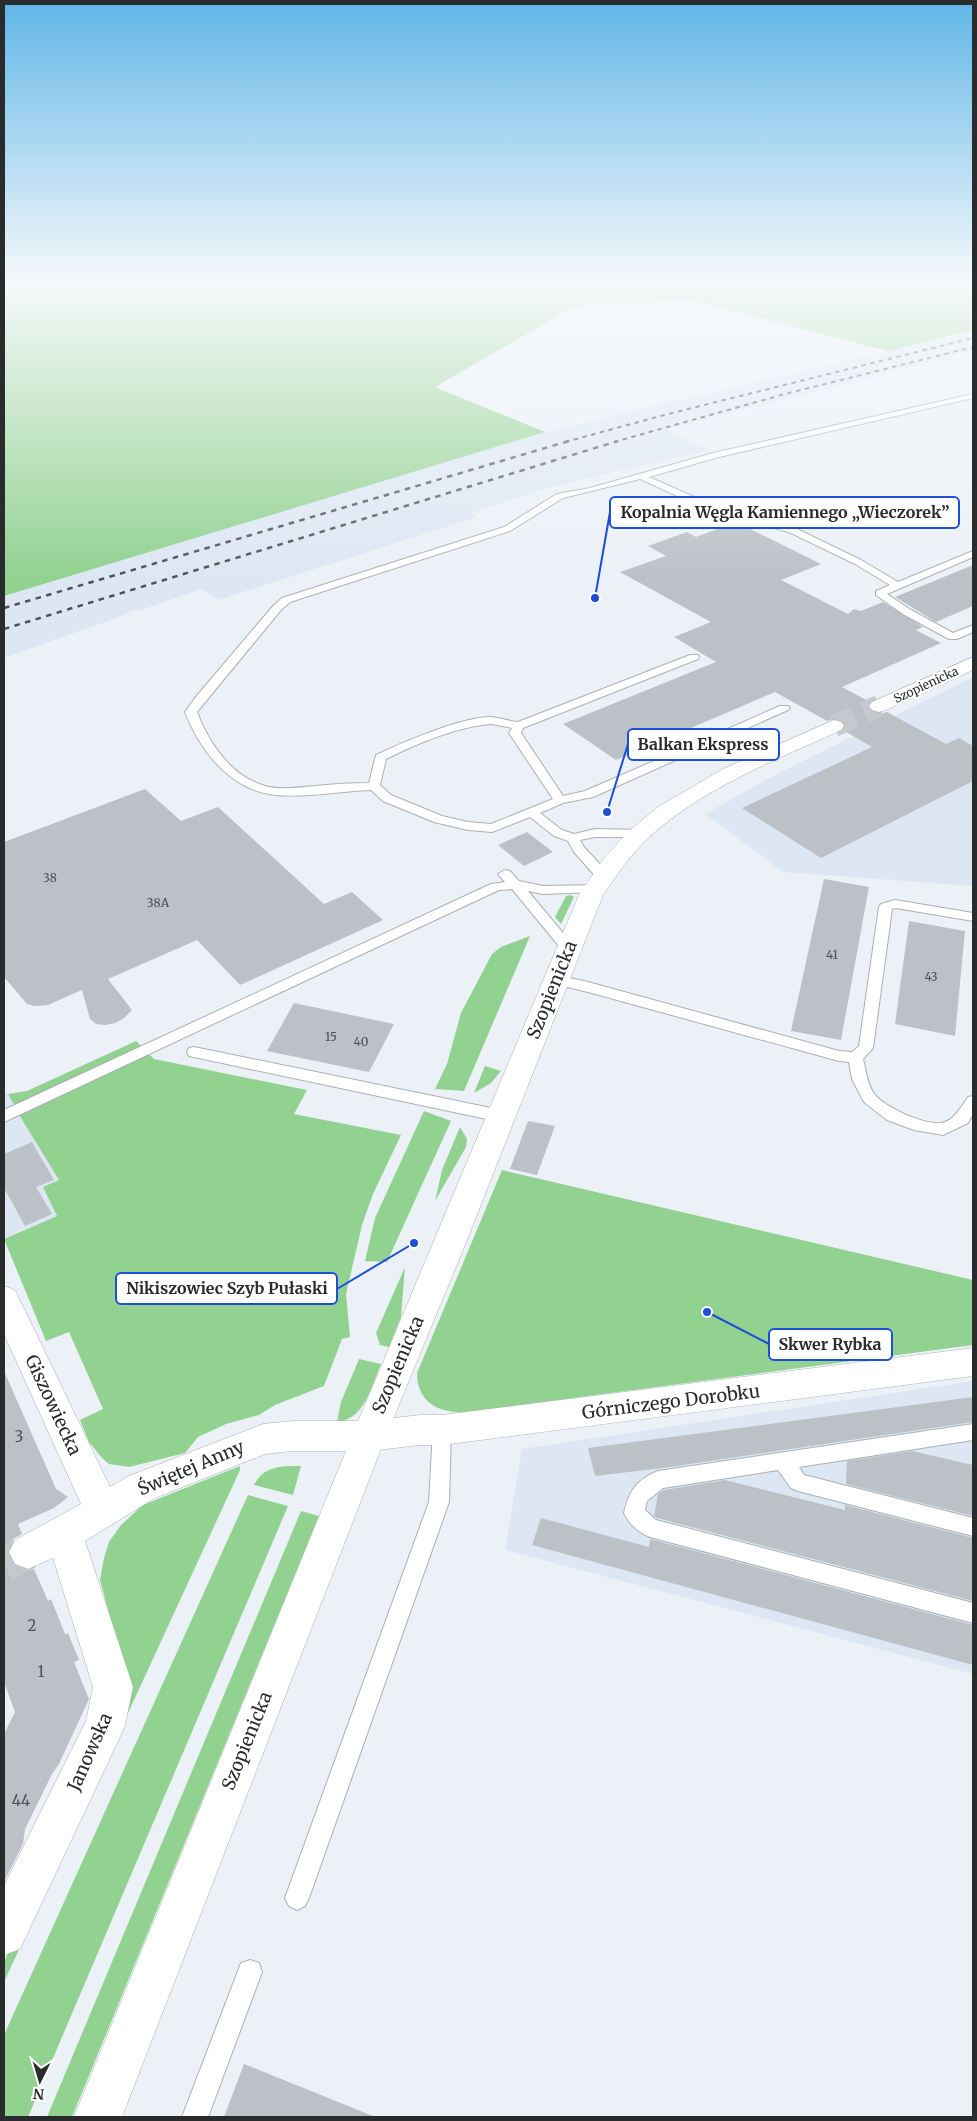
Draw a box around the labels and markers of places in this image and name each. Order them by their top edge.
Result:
callout: Kopalnia Węgla Kamiennego „Wieczorek” [610,497,959,528]
callout: Balkan Ekspress [628,729,779,760]
callout: Nikiszowiec Szyb Pułaski [116,1273,337,1304]
callout: Skwer Rybka [769,1329,892,1360]

